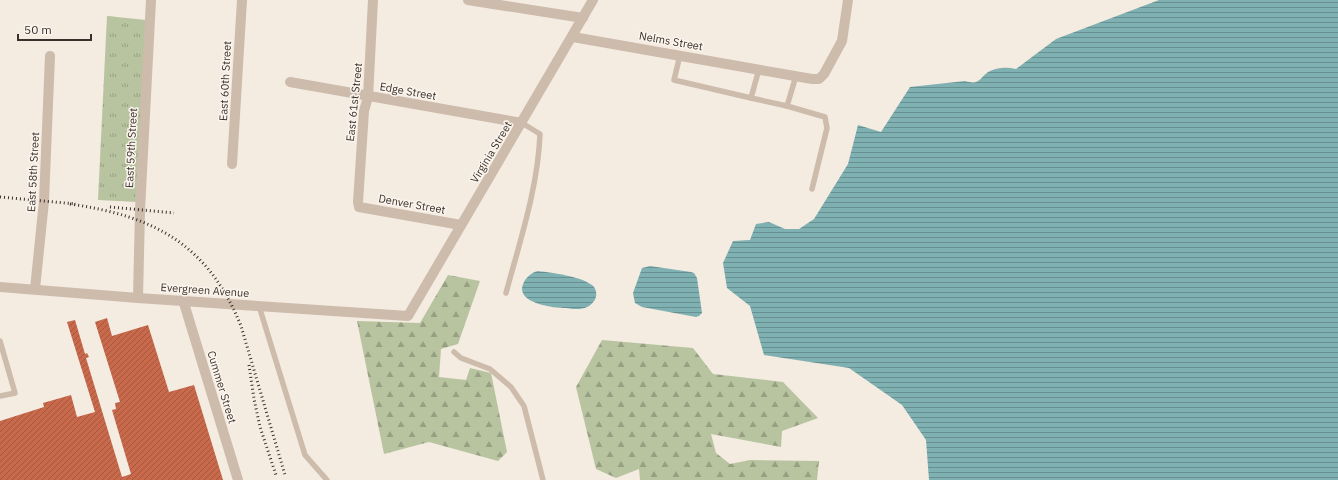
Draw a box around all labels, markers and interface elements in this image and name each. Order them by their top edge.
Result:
scale bar [18,16,91,42]
text: 50 m [24,22,52,37]
street label: Nelms Street [638,29,704,54]
street label: East 60th Street [216,41,234,121]
street label: East 61st Street [343,62,365,142]
street label: Edge Street [379,79,438,103]
street label: East 59th Street [122,108,140,188]
street label: Virginia Street [467,119,515,185]
street label: East 58th Street [24,132,42,212]
street label: Denver Street [377,191,447,217]
street label: Evergreen Avenue [160,280,250,300]
street label: Cummer Street [204,349,240,425]

